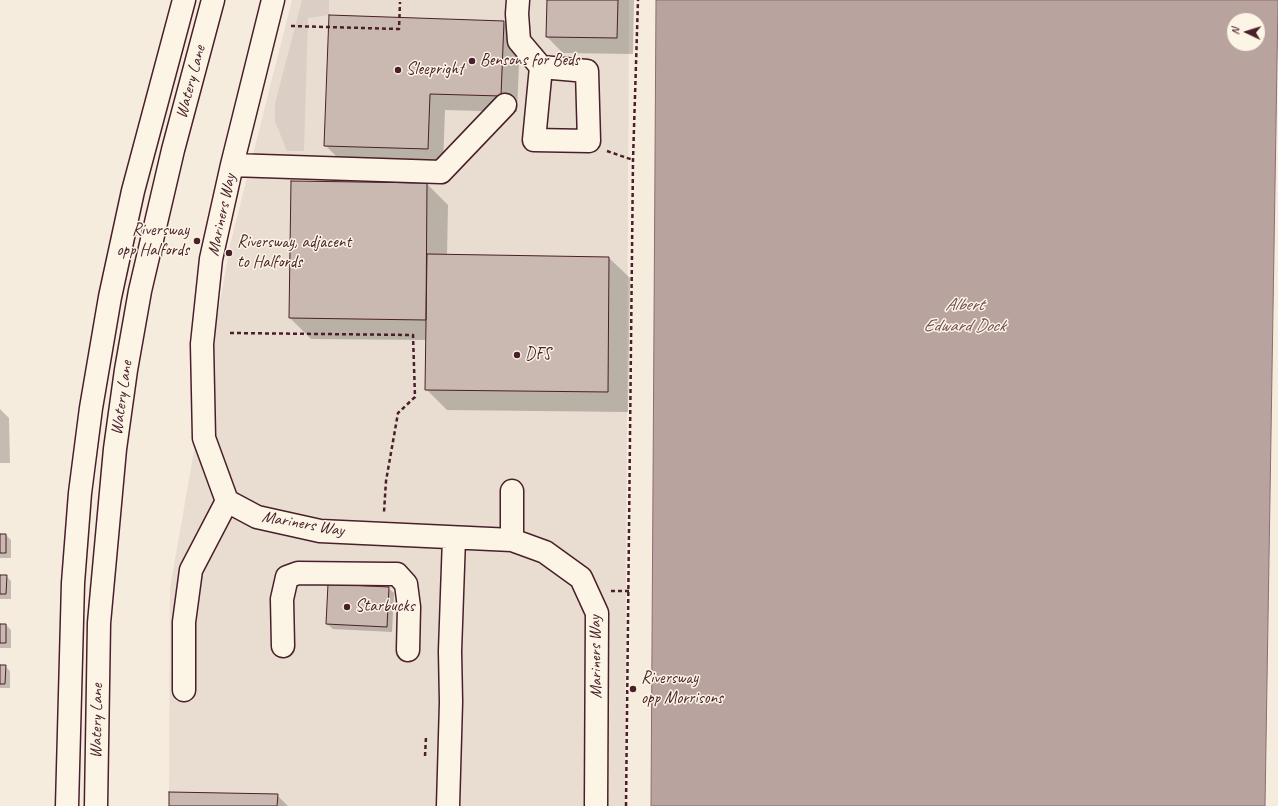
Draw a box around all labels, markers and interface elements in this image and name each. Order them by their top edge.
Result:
north arrow [1226,12,1266,52]
text: N [1228,27,1242,35]
street label: Watery Lane [171,43,211,121]
place label: Bensons for Beds [480,51,579,71]
marker: Bensons for Beds [467,56,477,66]
place label: Sleepright [406,60,464,80]
marker: Sleepright [393,65,403,75]
street label: Mariners Way [203,172,241,258]
place label: Riversway opp Halfords [117,221,189,261]
place label: Riversway, adjacent to Halfords [237,233,351,273]
marker: Riversway opp Halfords [192,236,202,246]
marker: Riversway, adjacent to Halfords [224,248,234,258]
water label: Albert Edward Dock [923,294,1005,336]
place label: DFS [525,345,551,365]
marker: DFS [512,350,522,360]
street label: Watery Lane [107,360,137,436]
street label: Mariners Way [260,507,346,541]
place label: Starbucks [355,597,414,617]
marker: Starbucks [342,602,352,612]
street label: Mariners Way [585,615,607,699]
place label: Riversway opp Morrisons [641,669,723,709]
street label: Watery Lane [86,683,108,759]
marker: Riversway opp Morrisons [628,684,638,694]

